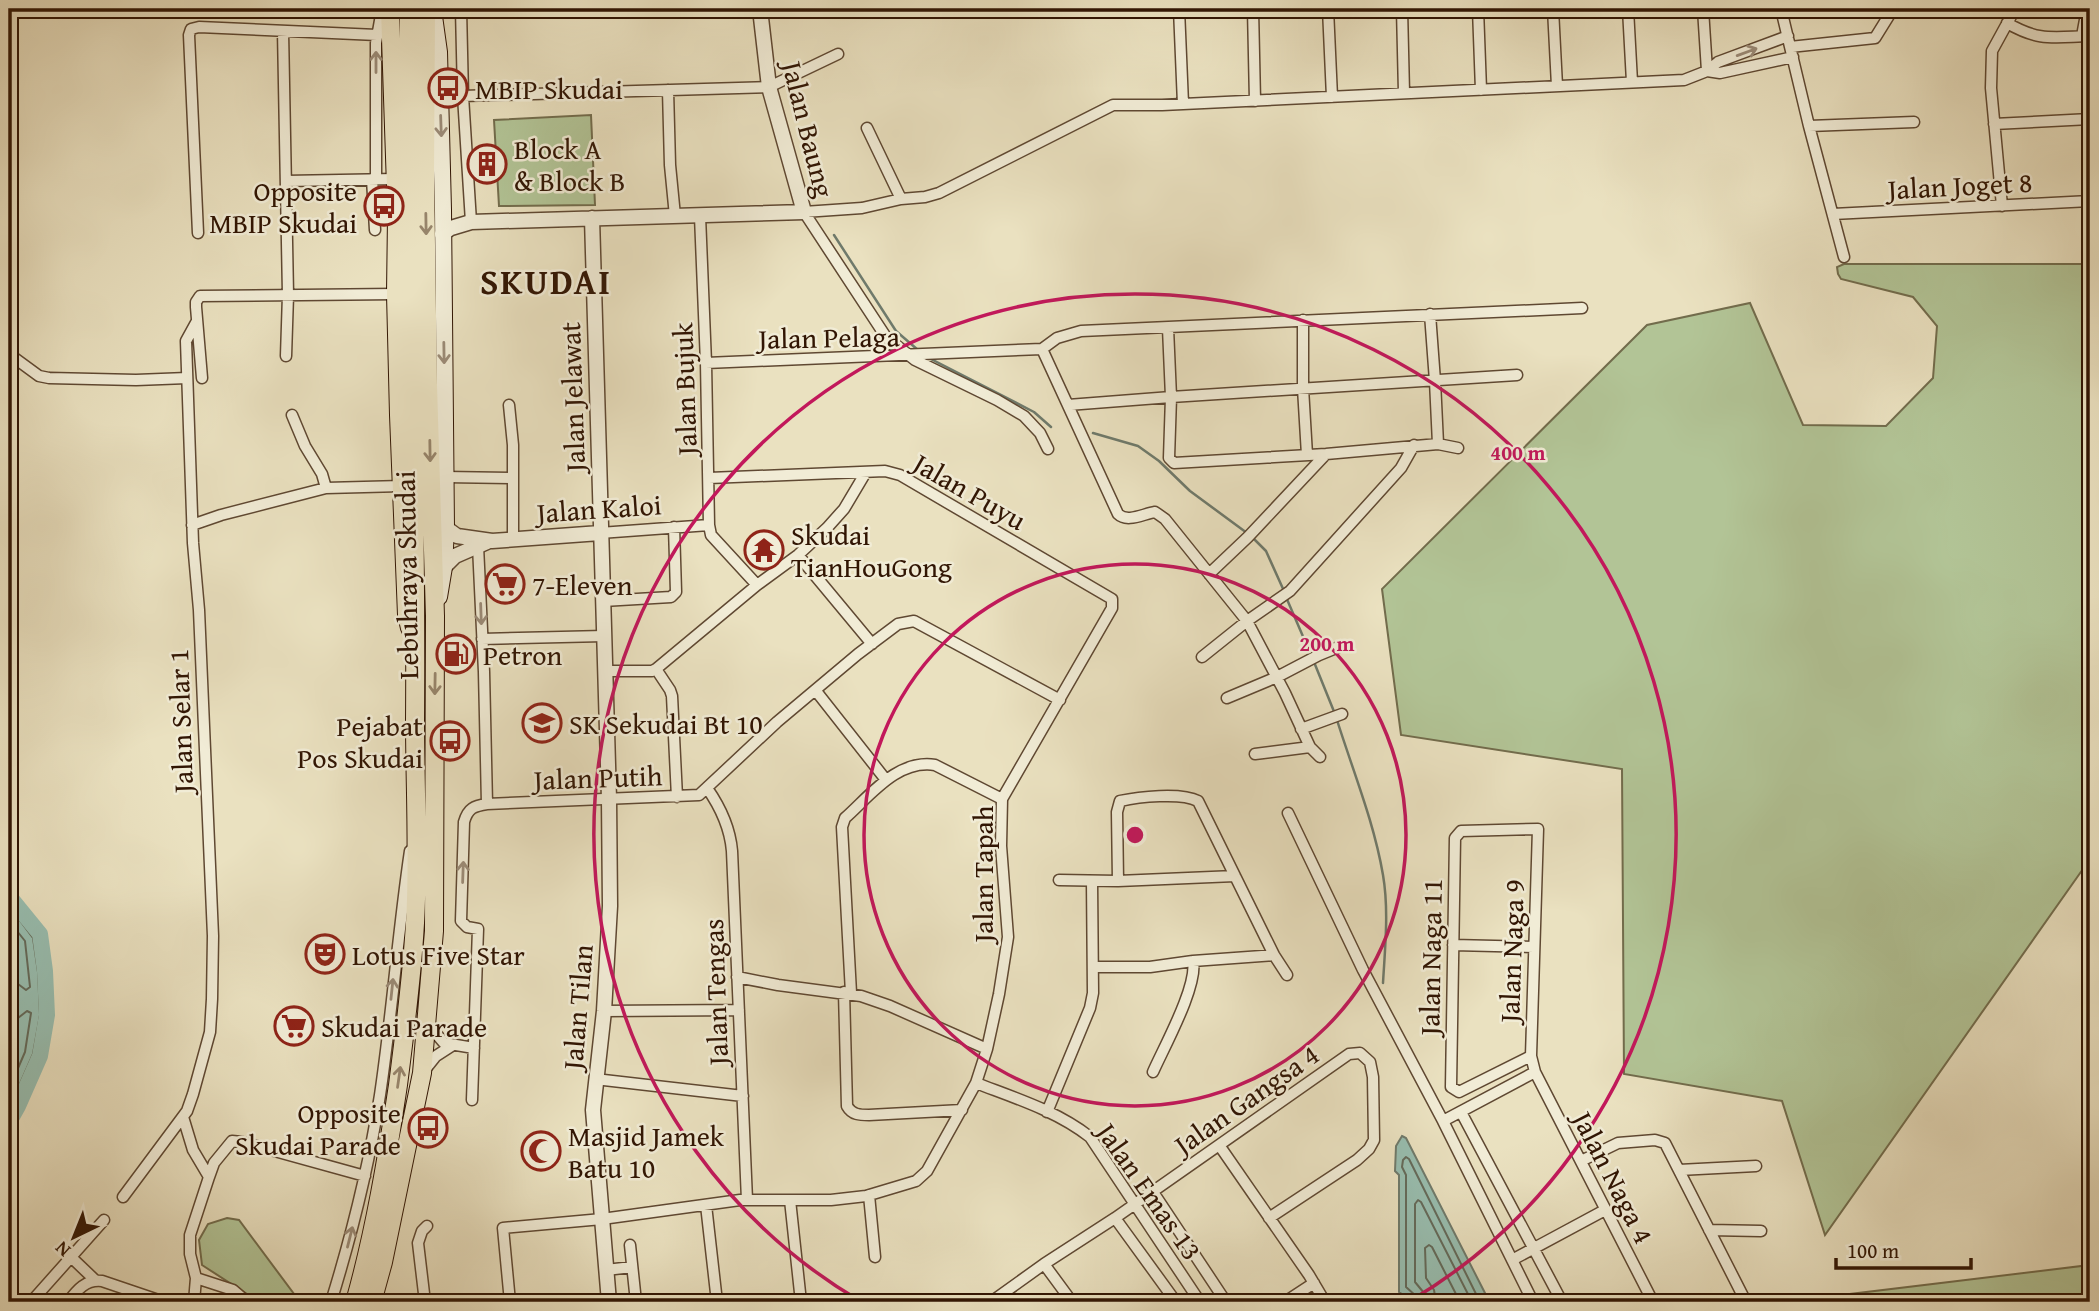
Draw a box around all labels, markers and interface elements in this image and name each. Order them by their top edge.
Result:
one-way arrow [1735,44,1757,57]
one-way arrow [369,51,383,74]
street label: Jalan Baung [772,54,846,201]
bus stop icon: MBIP Skudai [427,67,469,109]
place label: MBIP Skudai [475,68,623,109]
one-way arrow [434,114,447,137]
place label: Block A & Block B [514,128,625,201]
building icon: Block A & Block B [466,143,508,185]
street label: Jalan Joget 8 [1884,161,2033,209]
place label: Opposite MBIP Skudai [209,170,357,243]
bus stop icon: Opposite MBIP Skudai [363,185,405,227]
one-way arrow [419,212,433,235]
district label: SKUDAI [480,256,612,307]
street label: Jalan Pelaga [755,315,901,359]
street label: Jalan Jelawat [549,321,595,476]
street label: Jalan Bujuk [661,321,707,459]
one-way arrow [437,341,451,364]
text: 400 m [1490,437,1546,468]
one-way arrow [423,440,437,463]
street label: Jalan Puyu [903,441,1034,540]
street label: Lebuhraya Skudai [384,470,428,680]
street label: Jalan Kaloi [532,483,663,533]
place label: Skudai TianHouGong [791,514,952,587]
temple icon: Skudai TianHouGong [743,529,785,571]
supermarket icon: 7-Eleven [484,563,526,605]
place label: 7-Eleven [532,564,633,605]
one-way arrow [475,603,488,626]
text: 200 m [1299,628,1355,659]
fuel station icon: Petron [435,633,477,675]
place label: Petron [483,634,562,675]
street label: Jalan Selar 1 [157,648,203,797]
one-way arrow [428,673,442,696]
school or university icon: SK Sekudai Bt 10 [521,702,563,744]
place label: SK Sekudai Bt 10 [569,703,763,744]
place label: Pejabat Pos Skudai [297,705,423,778]
bus stop icon: Pejabat Pos Skudai [429,720,471,762]
street label: Jalan Putih [530,754,663,800]
street label: Jalan Tapah [962,805,1003,945]
centre of rings [1123,823,1147,847]
one-way arrow [456,861,469,884]
street label: Jalan Naga 11 [1408,878,1452,1039]
street label: Jalan Naga 9 [1488,879,1534,1026]
street label: Jalan Tengas [692,918,738,1069]
theatre icon: Lotus Five Star [304,933,346,975]
place label: Lotus Five Star [352,934,525,975]
street label: Jalan Tilan [551,942,603,1074]
one-way arrow [386,978,399,1001]
supermarket icon: Skudai Parade [273,1005,315,1047]
place label: Skudai Parade [321,1006,487,1047]
street label: Jalan Gangsa 4 [1163,1034,1327,1166]
one-way arrow [392,1066,405,1089]
place label: Opposite Skudai Parade [235,1092,401,1165]
street label: Jalan Naga 4 [1562,1101,1665,1250]
bus stop icon: Opposite Skudai Parade [407,1107,449,1149]
street label: Jalan Emas 13 [1086,1111,1213,1268]
place label: Masjid Jamek Batu 10 [568,1115,725,1188]
mosque icon: Masjid Jamek Batu 10 [520,1130,562,1172]
north arrow [38,1202,108,1272]
one-way arrow [344,1226,357,1249]
scale bar [1836,1227,1971,1271]
text: N [48,1235,77,1264]
text: 100 m [1847,1235,1899,1266]

